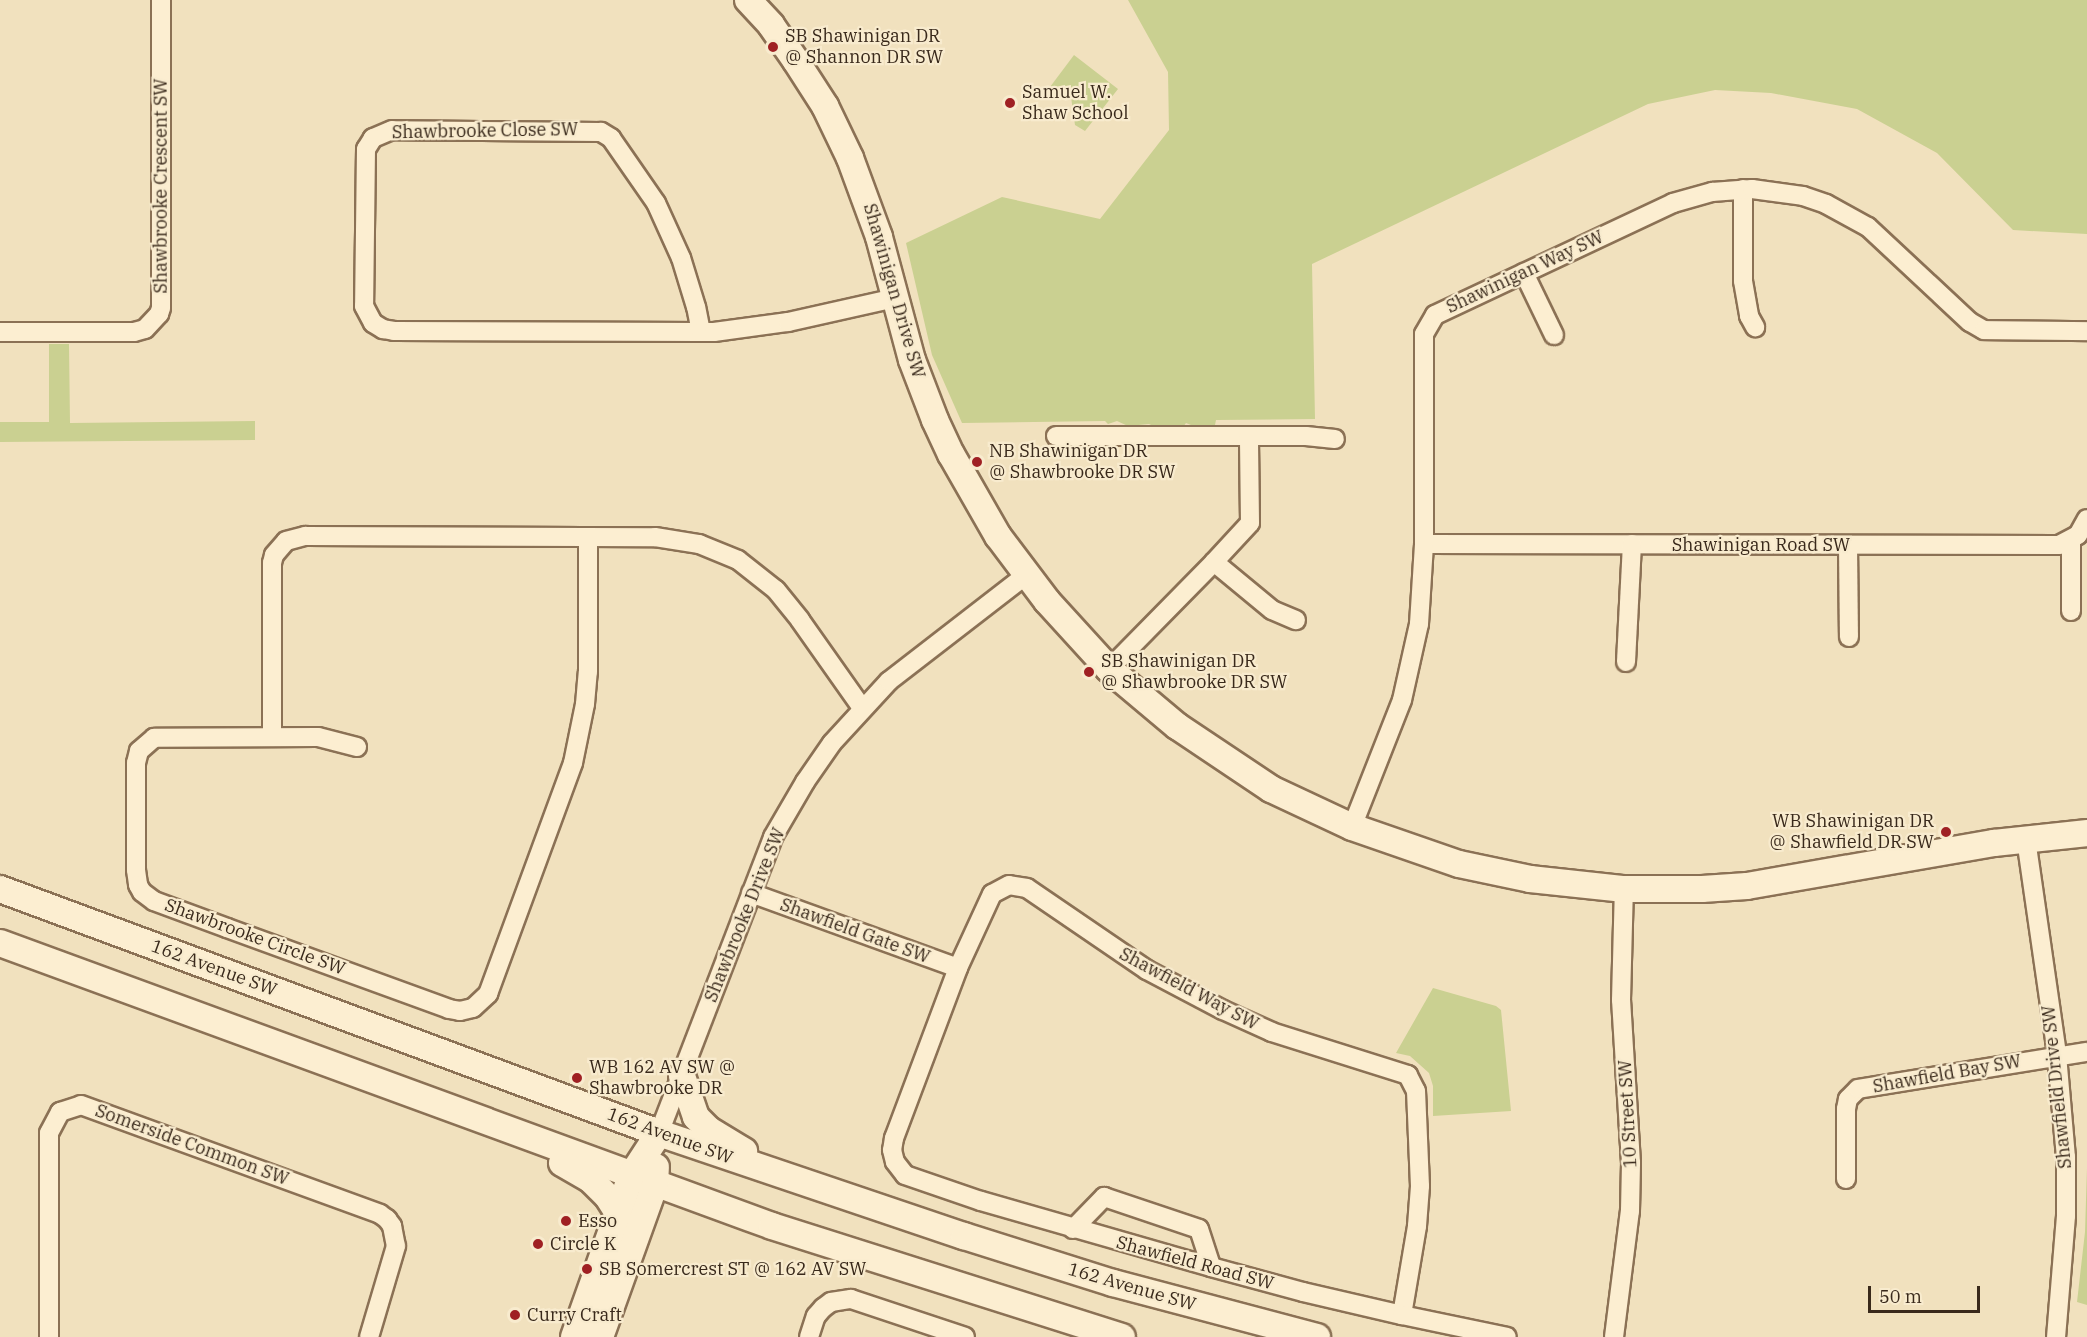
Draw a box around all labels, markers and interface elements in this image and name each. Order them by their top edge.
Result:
place label: SB Shawinigan DR @ Shannon DR SW [785,26,943,68]
marker: SB Shawinigan DR @ Shannon DR SW [766,40,780,54]
street label: Shawbrooke Crescent SW [150,78,172,294]
place label: Samuel W. Shaw School [1022,82,1129,124]
marker: Samuel W. Shaw School [1003,96,1017,110]
street label: Shawbrooke Close SW [392,119,578,143]
street label: Shawinigan Drive SW [859,201,929,381]
street label: Shawinigan Way SW [1443,226,1607,318]
place label: NB Shawinigan DR @ Shawbrooke DR SW [989,441,1175,484]
marker: NB Shawinigan DR @ Shawbrooke DR SW [970,455,984,469]
street label: Shawinigan Road SW [1672,534,1850,556]
place label: SB Shawinigan DR @ Shawbrooke DR SW [1101,651,1287,694]
marker: SB Shawinigan DR @ Shawbrooke DR SW [1082,665,1096,679]
place label: WB Shawinigan DR @ Shawfield DR SW [1769,811,1934,854]
street label: Shawbrooke Drive SW [700,825,790,1005]
marker: WB Shawinigan DR @ Shawfield DR SW [1939,825,1953,839]
street label: Shawbrooke Circle SW [162,894,348,980]
street label: Shawfield Gate SW [777,894,933,968]
street label: 162 Avenue SW [148,935,280,1001]
street label: Shawfield Way SW [1116,943,1262,1035]
street label: Shawfield Drive SW [2038,1004,2076,1170]
street label: Shawfield Bay SW [1871,1050,2023,1098]
place label: WB 162 AV SW @ Shawbrooke DR [589,1057,735,1100]
street label: 10 Street SW [1614,1059,1642,1169]
marker: WB 162 AV SW @ Shawbrooke DR [570,1071,584,1085]
street label: Somerside Common SW [92,1100,292,1190]
street label: 162 Avenue SW [604,1103,736,1169]
place label: Esso [578,1210,617,1232]
marker: Esso [559,1214,573,1228]
street label: Shawfield Road SW [1114,1232,1276,1294]
place label: Circle K [550,1233,617,1255]
marker: Circle K [531,1237,545,1251]
place label: SB Somercrest ST @ 162 AV SW [599,1258,866,1280]
street label: 162 Avenue SW [1066,1258,1198,1316]
marker: SB Somercrest ST @ 162 AV SW [580,1262,594,1276]
scale bar [1871,1274,1984,1312]
text: 50 m [1879,1285,1922,1308]
place label: Curry Craft [527,1304,622,1326]
marker: Curry Craft [508,1308,522,1322]

